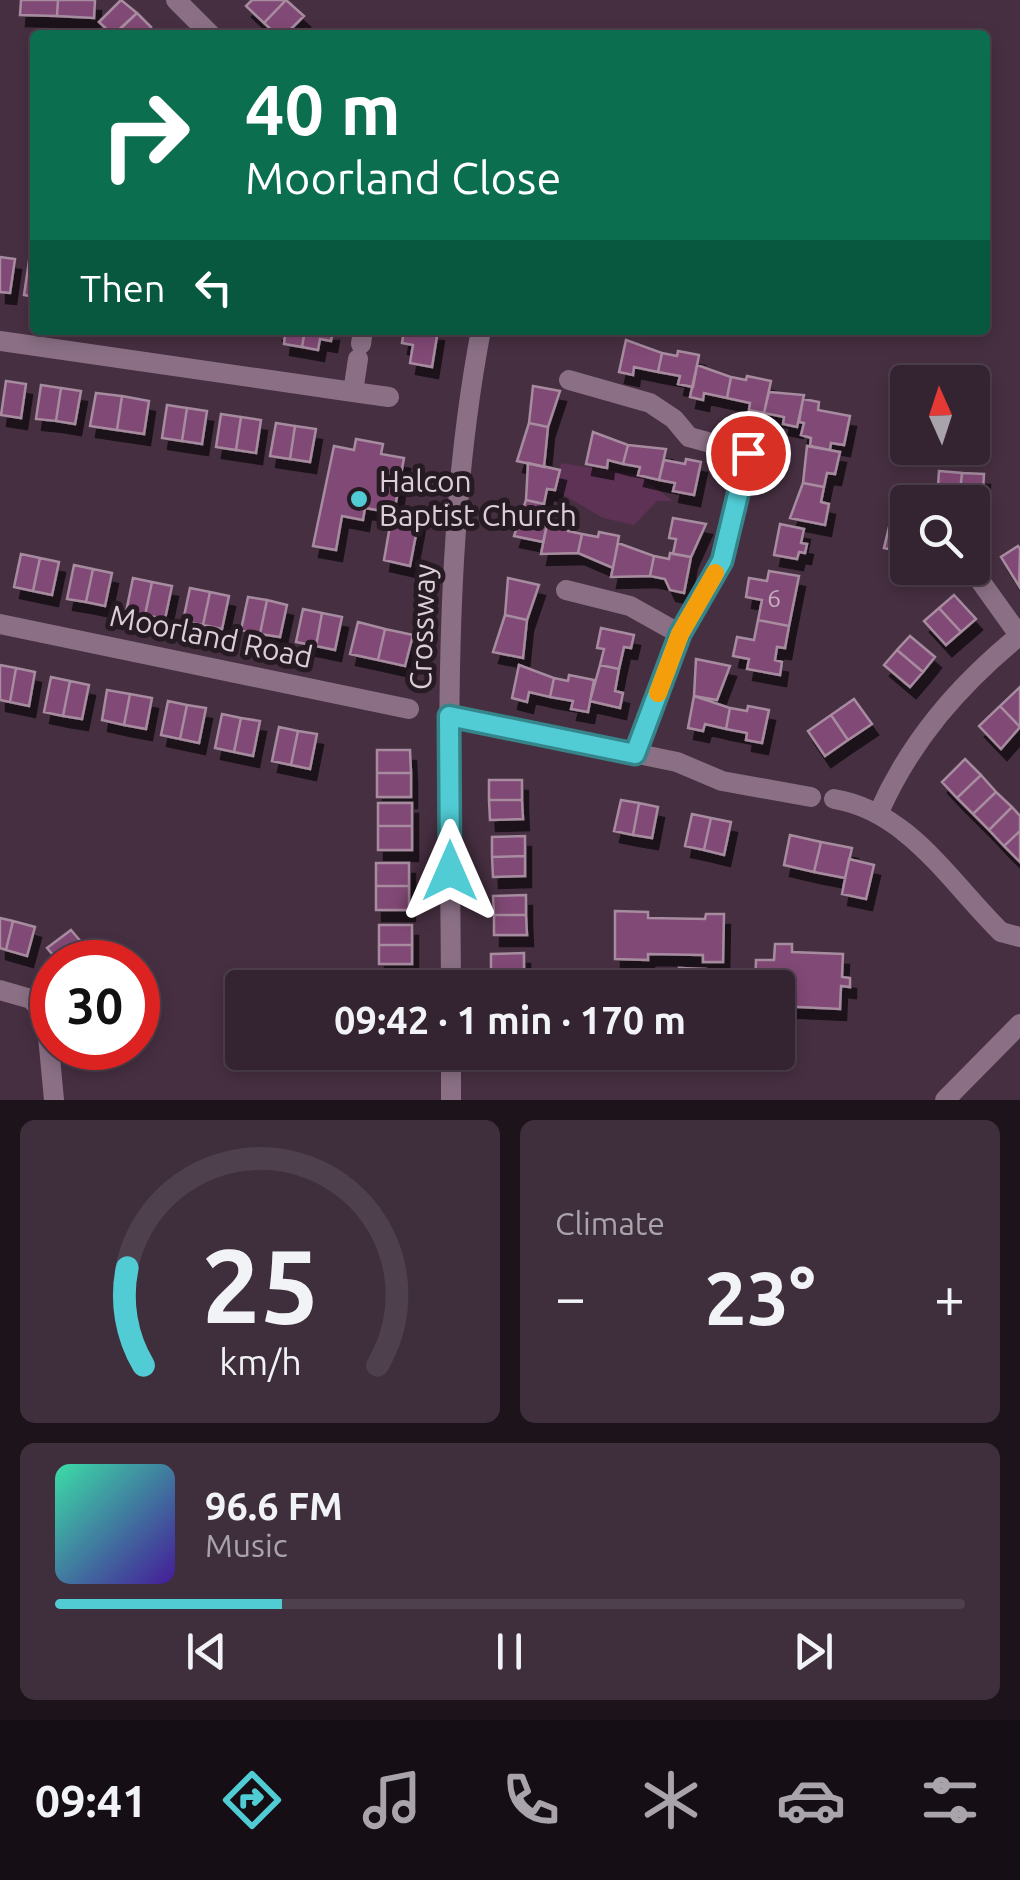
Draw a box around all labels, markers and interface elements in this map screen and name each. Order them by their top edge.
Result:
icon: right [80,70,210,200]
text: 40 m [245,70,401,148]
text: Moorland Close [245,152,561,203]
icon: left [186,260,241,315]
text: Then [80,267,166,309]
north arrow [890,365,990,465]
map controls [890,365,990,585]
pin [706,411,791,496]
icon: arrive [721,426,776,481]
place label: Halcon Baptist Church [379,464,577,532]
button: search [890,485,990,585]
marker: Halcon Baptist Church [348,488,370,510]
street label: Crossway [403,563,441,691]
house number: 6 [767,584,781,612]
street label: Moorland Road [107,598,316,674]
position arrow [398,819,502,923]
speed limit sign: 30 [30,940,160,1070]
text: 09:42 · 1 min · 170 m [334,999,686,1041]
text: Climate [555,1205,665,1241]
text: 25 [201,1226,319,1343]
text: 23° [704,1255,816,1339]
text: − [555,1266,586,1327]
text: + [934,1266,965,1327]
text: km/h [219,1342,301,1382]
text: 96.6 FM [205,1485,343,1527]
text: Music [205,1527,288,1563]
icon: previous [179,1624,234,1679]
icon: pause [482,1624,537,1679]
icon: next [786,1624,841,1679]
icon: directions [217,1765,287,1835]
icon: music [357,1765,427,1835]
icon: phone [496,1765,566,1835]
icon: climate [636,1765,706,1835]
icon: car [776,1765,846,1835]
icon: filters [915,1765,985,1835]
text: 09:41 [35,1775,147,1826]

